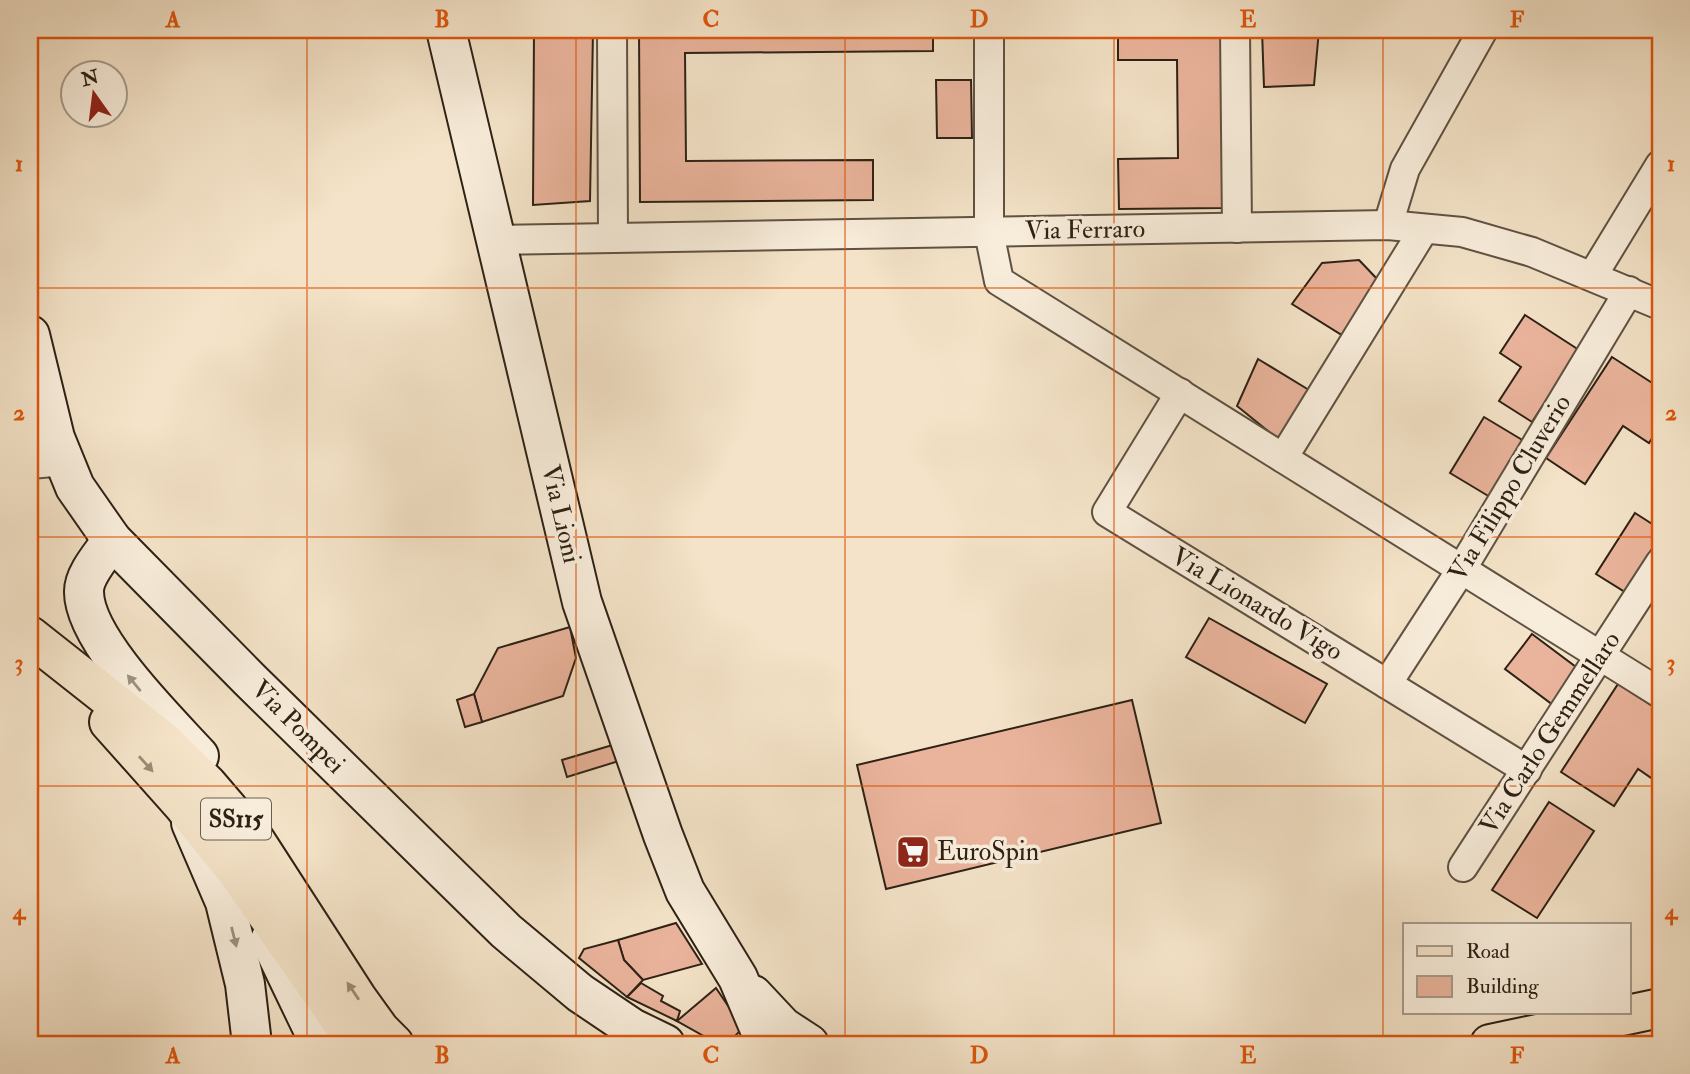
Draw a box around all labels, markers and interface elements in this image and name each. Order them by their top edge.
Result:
text: A [165,5,181,34]
text: B [434,5,450,34]
text: C [703,5,719,34]
text: D [970,5,988,34]
text: E [1240,5,1257,34]
text: F [1510,5,1525,34]
north arrow [60,60,130,130]
text: N [78,65,102,92]
text: 1 [15,149,23,178]
text: 1 [1667,149,1675,178]
street label: Via Ferraro [1025,213,1145,247]
street label: Via Filippo Cluverio [1442,389,1579,588]
text: 2 [13,398,25,427]
text: 2 [1665,398,1677,427]
street label: Via Lioni [534,462,588,566]
street label: Via Lionardo Vigo [1165,540,1349,668]
street label: Via Carlo Gemmellaro [1473,626,1627,840]
text: 3 [15,648,23,677]
text: 3 [1667,648,1675,677]
street label: Via Pompei [244,673,352,781]
one-way arrow [126,675,141,693]
one-way arrow [138,755,154,772]
road number: SS115 [201,798,271,840]
supermarket icon: EuroSpin [894,833,932,871]
place label: EuroSpin [937,836,1039,869]
text: 4 [12,897,27,926]
text: 4 [1664,897,1679,926]
legend [1403,923,1630,1014]
one-way arrow [229,926,240,948]
text: Road [1466,938,1511,965]
text: Building [1466,973,1539,1000]
one-way arrow [346,981,359,1001]
text: A [165,1041,181,1070]
text: B [434,1041,450,1070]
text: C [703,1041,719,1070]
text: D [970,1041,988,1070]
text: E [1240,1041,1257,1070]
text: F [1510,1041,1525,1070]

